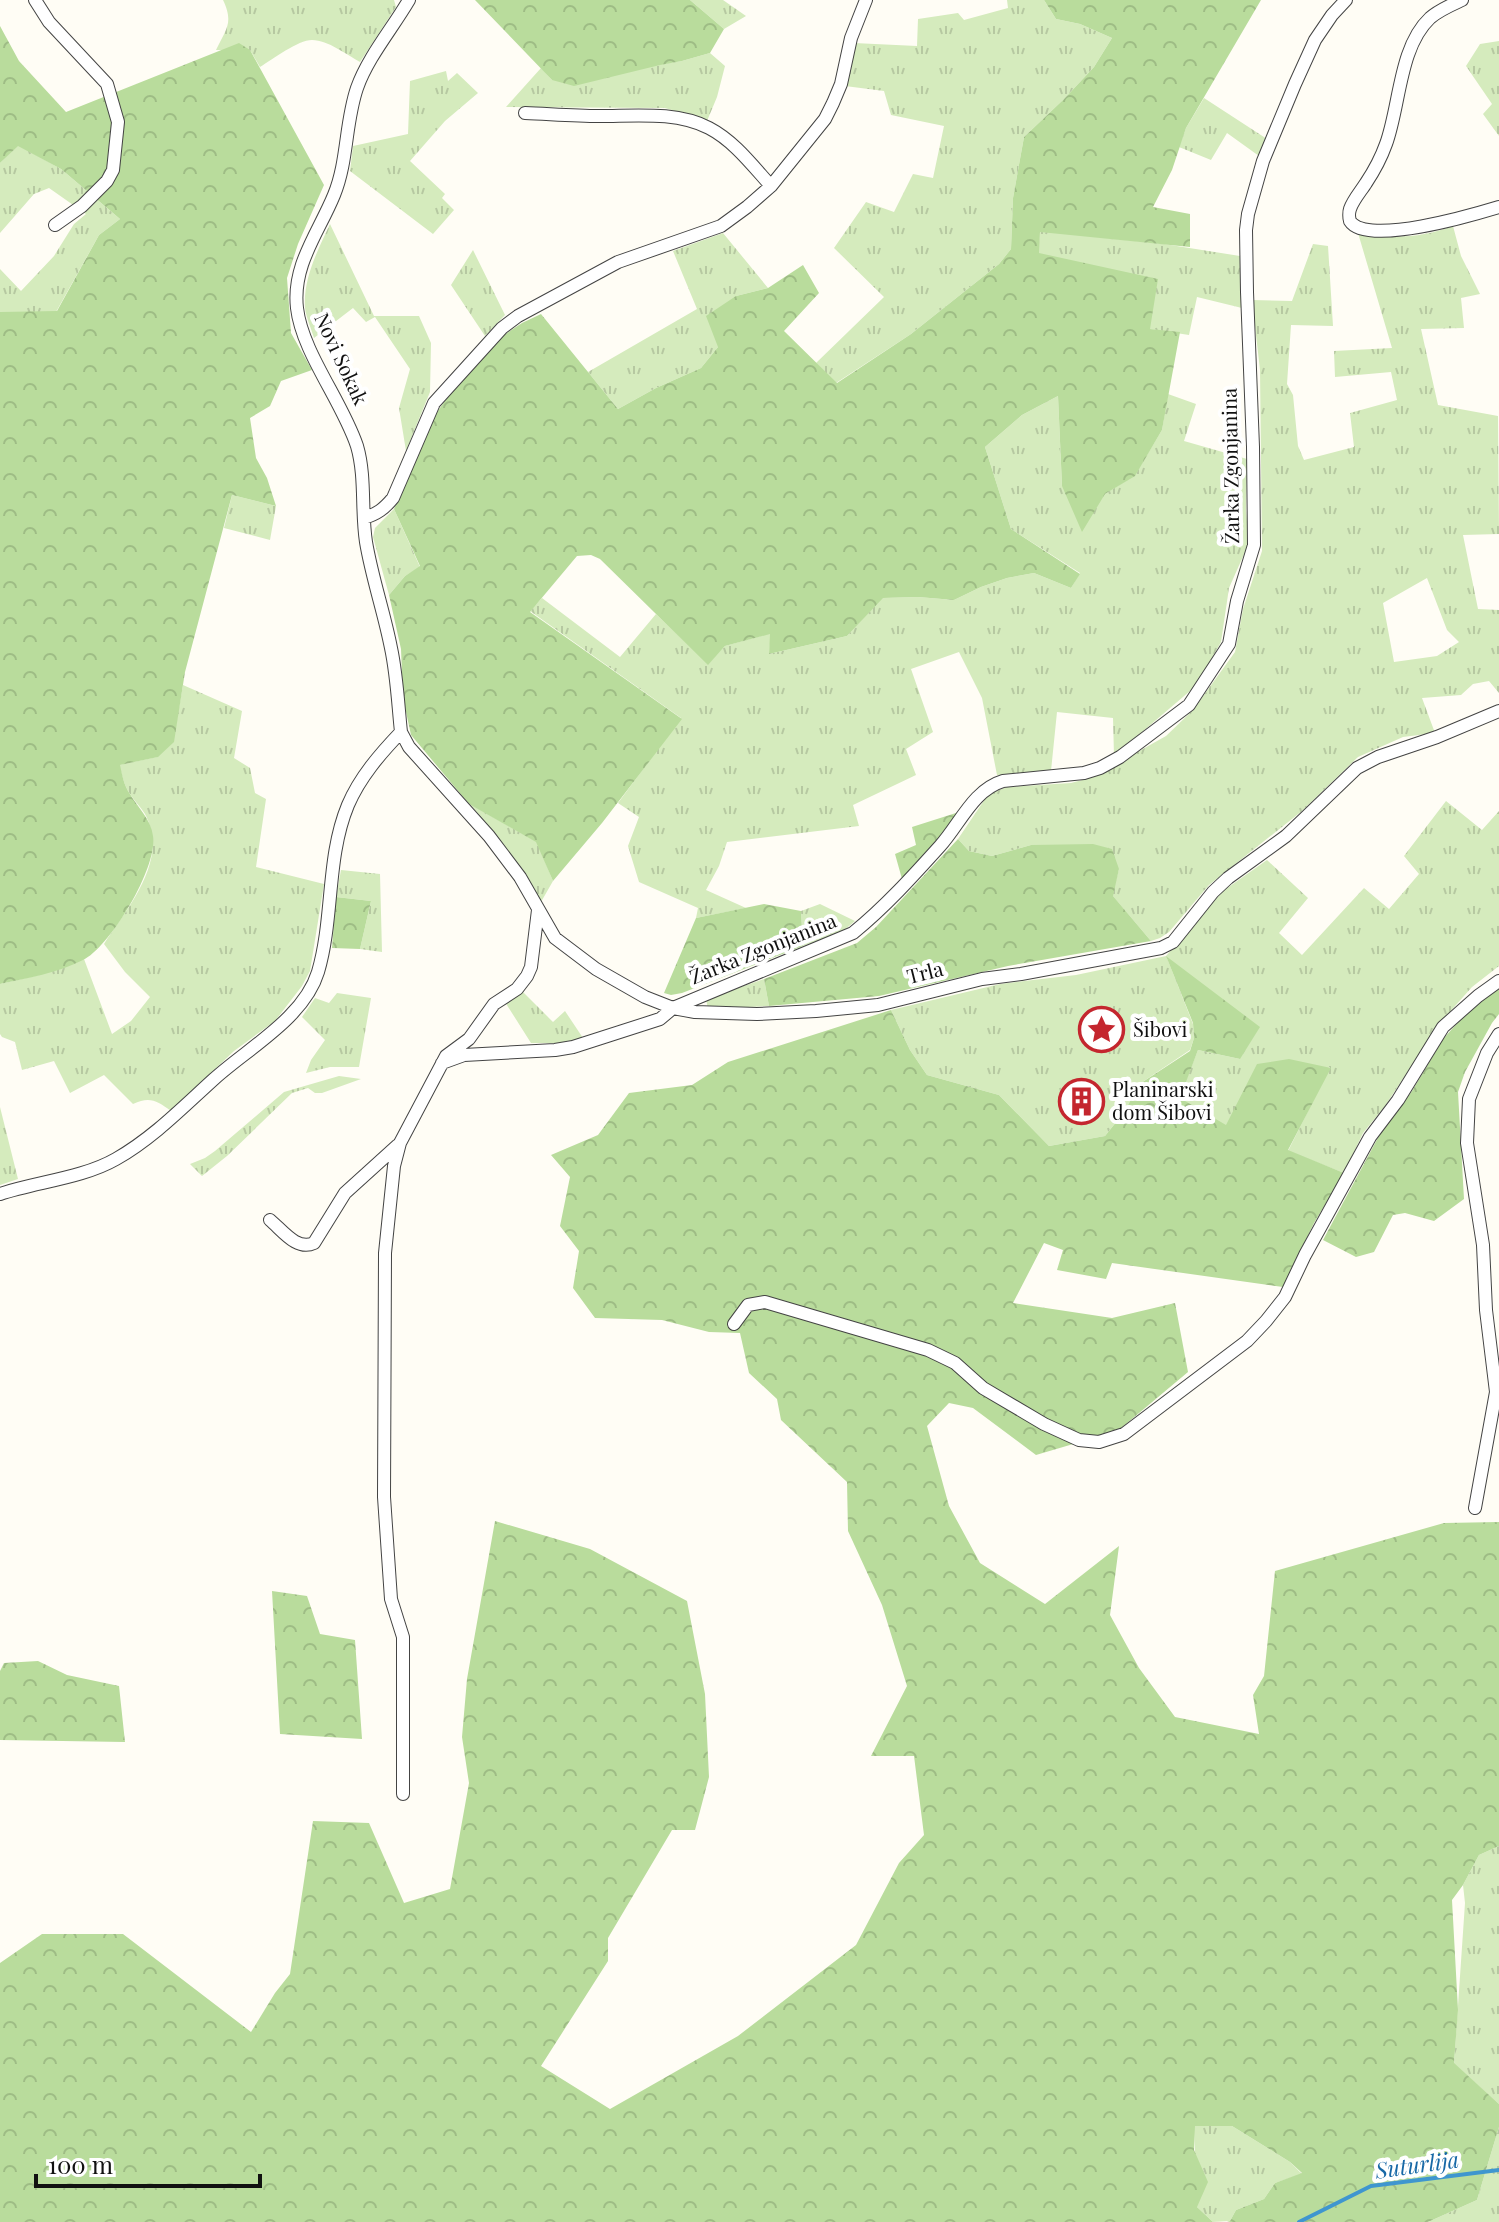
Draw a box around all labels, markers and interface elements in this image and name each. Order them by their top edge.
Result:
street label: Novi Sokak [309,308,375,409]
street label: Žarka Zgonjanina [1215,388,1244,544]
street label: Žarka Zgonjanina [685,906,840,989]
street label: Trla [904,954,946,989]
place icon: Šibovi [1078,1006,1126,1054]
place label: Šibovi [1133,1015,1188,1042]
place label: Planinarski dom Šibovi [1112,1075,1214,1125]
building icon: Planinarski dom Šibovi [1057,1078,1105,1126]
scale bar [36,2138,260,2188]
water label: Suturlija [1372,2143,1461,2185]
text: 100 m [48,2148,113,2180]

